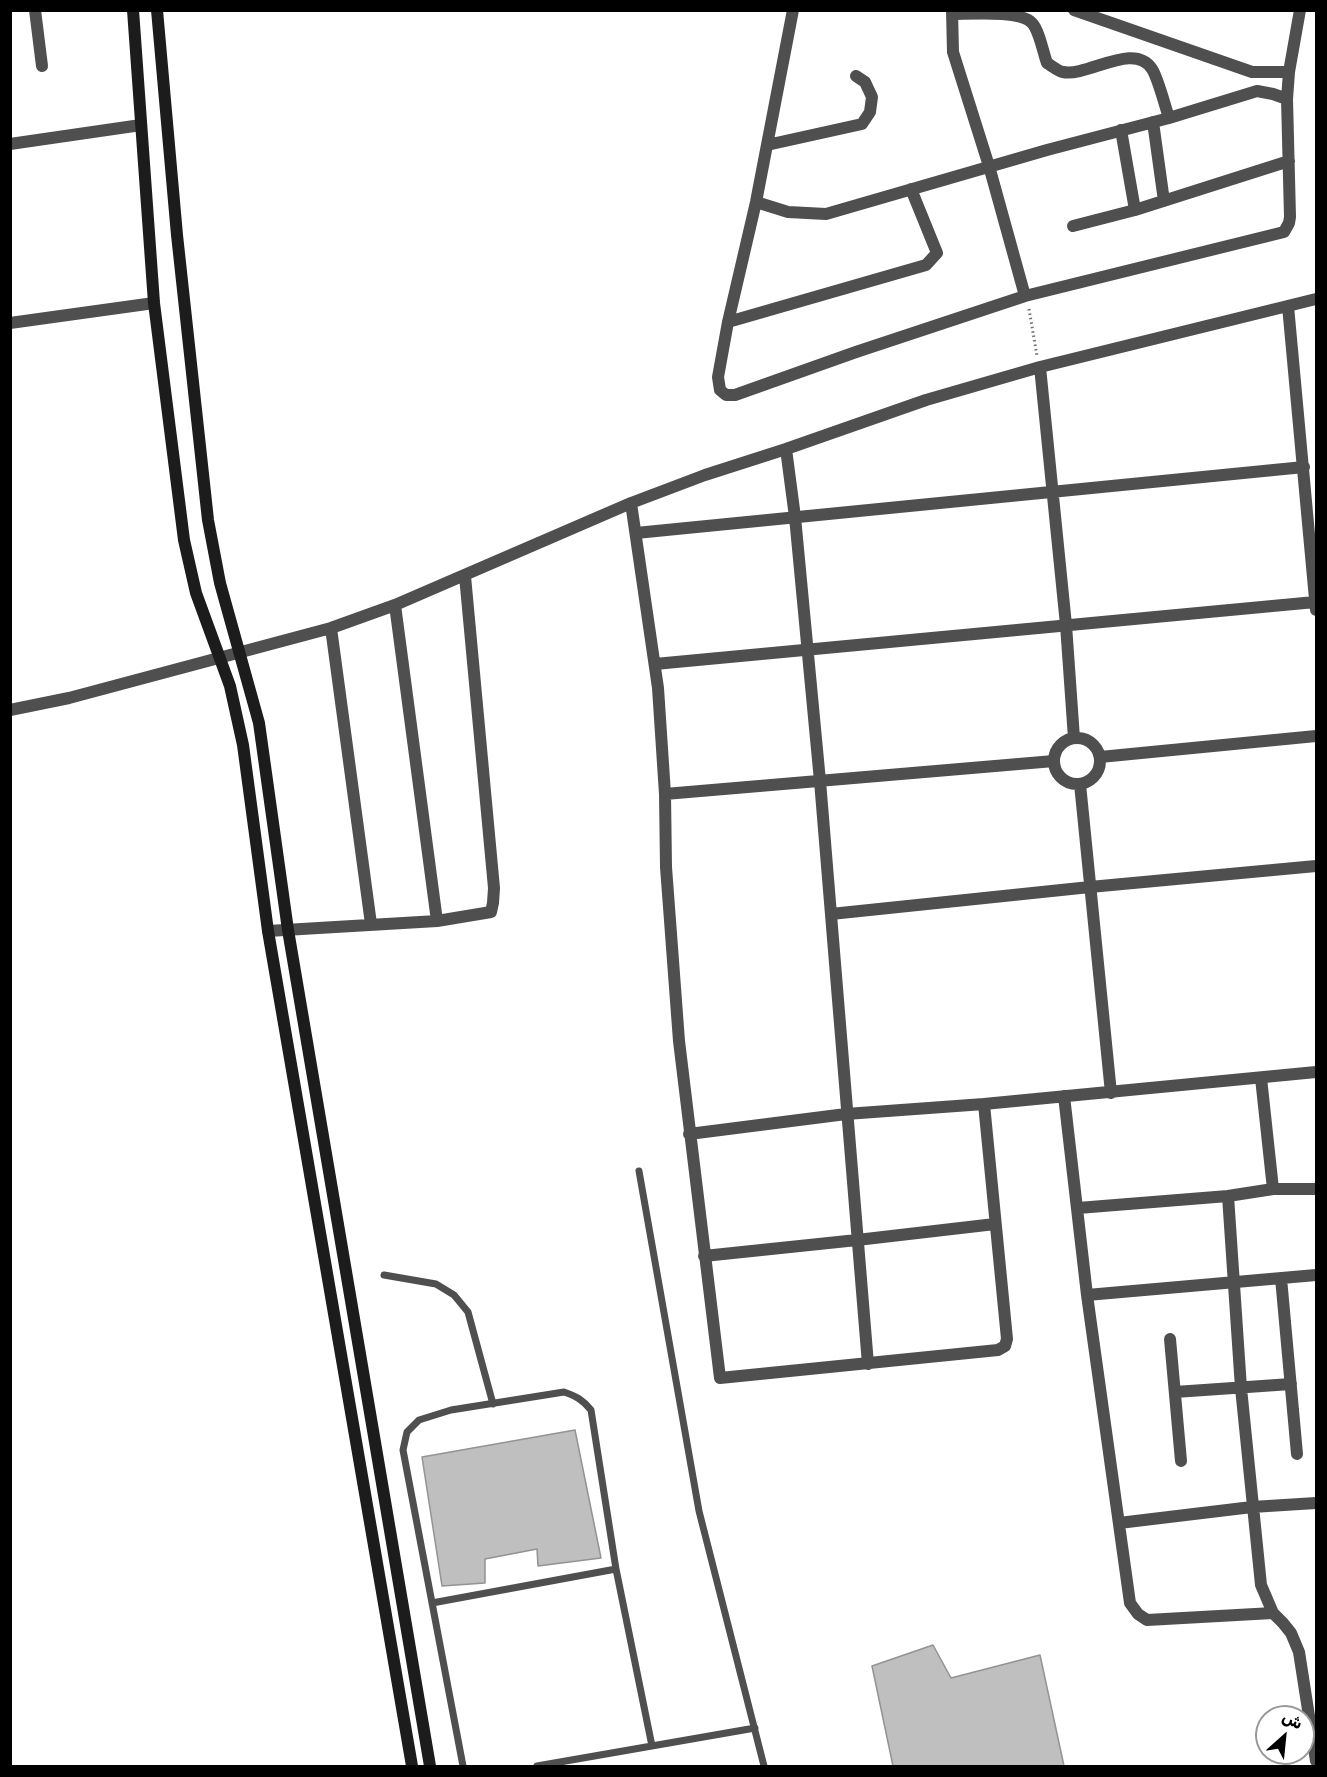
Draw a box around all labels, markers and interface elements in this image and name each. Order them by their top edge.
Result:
north arrow [1255,1705,1315,1765]
text: ش [1279,1707,1306,1733]

